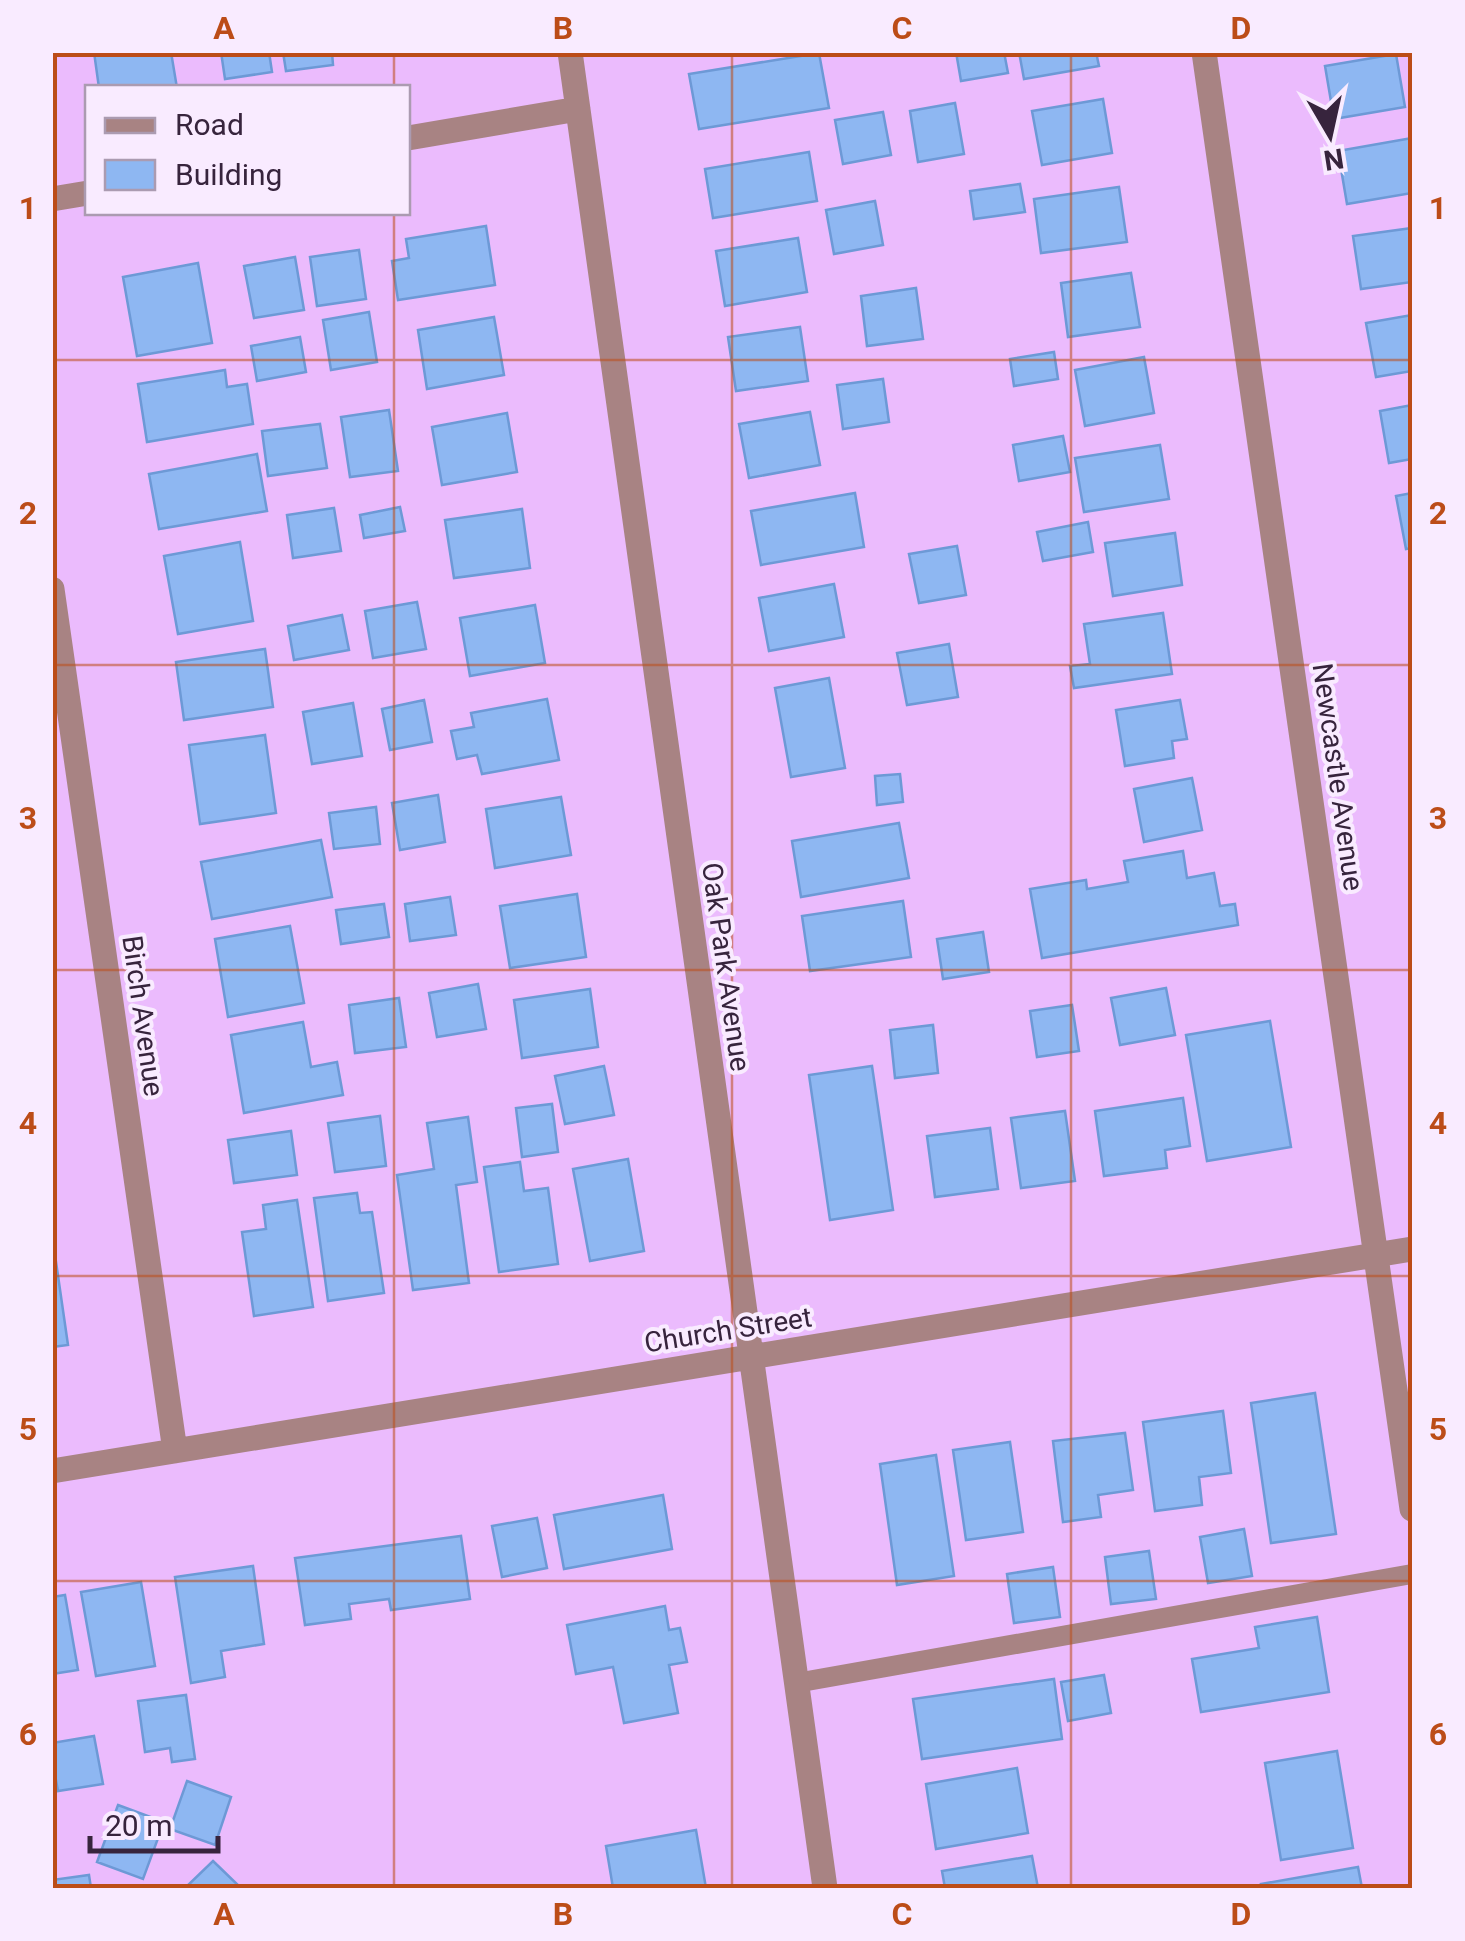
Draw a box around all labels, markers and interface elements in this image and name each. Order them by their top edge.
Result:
text: A [213,9,235,47]
text: B [553,9,573,47]
text: C [892,9,912,47]
text: D [1231,9,1251,47]
legend [85,85,410,215]
north arrow [1280,85,1380,185]
text: Road [175,107,244,142]
text: N [1321,141,1346,177]
text: Building [175,157,282,192]
text: 1 [19,189,37,227]
text: 1 [1429,189,1447,227]
text: 2 [19,494,37,532]
text: 2 [1429,494,1447,532]
street label: Newcastle Avenue [1306,661,1370,893]
text: 3 [19,799,37,837]
text: 3 [1429,799,1447,837]
street label: Oak Park Avenue [695,860,757,1074]
street label: Birch Avenue [115,933,171,1099]
text: 4 [19,1104,37,1142]
text: 4 [1429,1104,1447,1142]
street label: Church Street [642,1300,814,1360]
text: 5 [19,1410,37,1448]
text: 5 [1429,1410,1447,1448]
text: 6 [19,1715,37,1753]
text: 6 [1429,1715,1447,1753]
scale bar [90,1791,218,1853]
text: 20 m [105,1808,172,1843]
text: A [213,1895,235,1933]
text: B [553,1895,573,1933]
text: C [892,1895,912,1933]
text: D [1231,1895,1251,1933]

